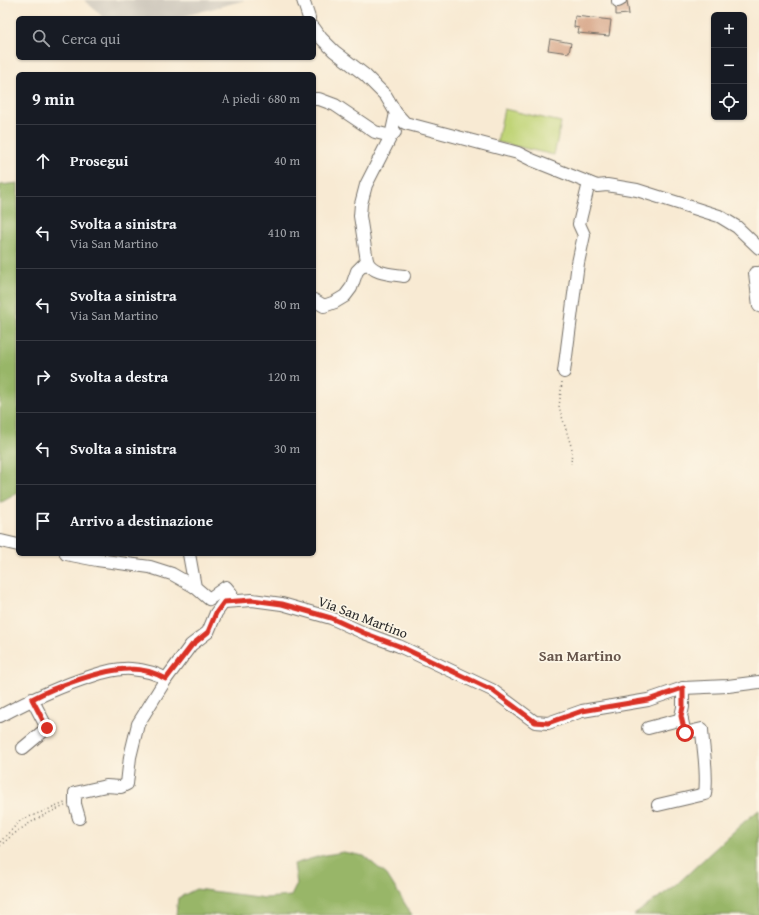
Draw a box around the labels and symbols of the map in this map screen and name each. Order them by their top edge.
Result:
street label: Via San Martino [315,591,411,643]
district label: San Martino [539,645,621,666]
route end [38,719,56,737]
route start [676,724,694,742]

